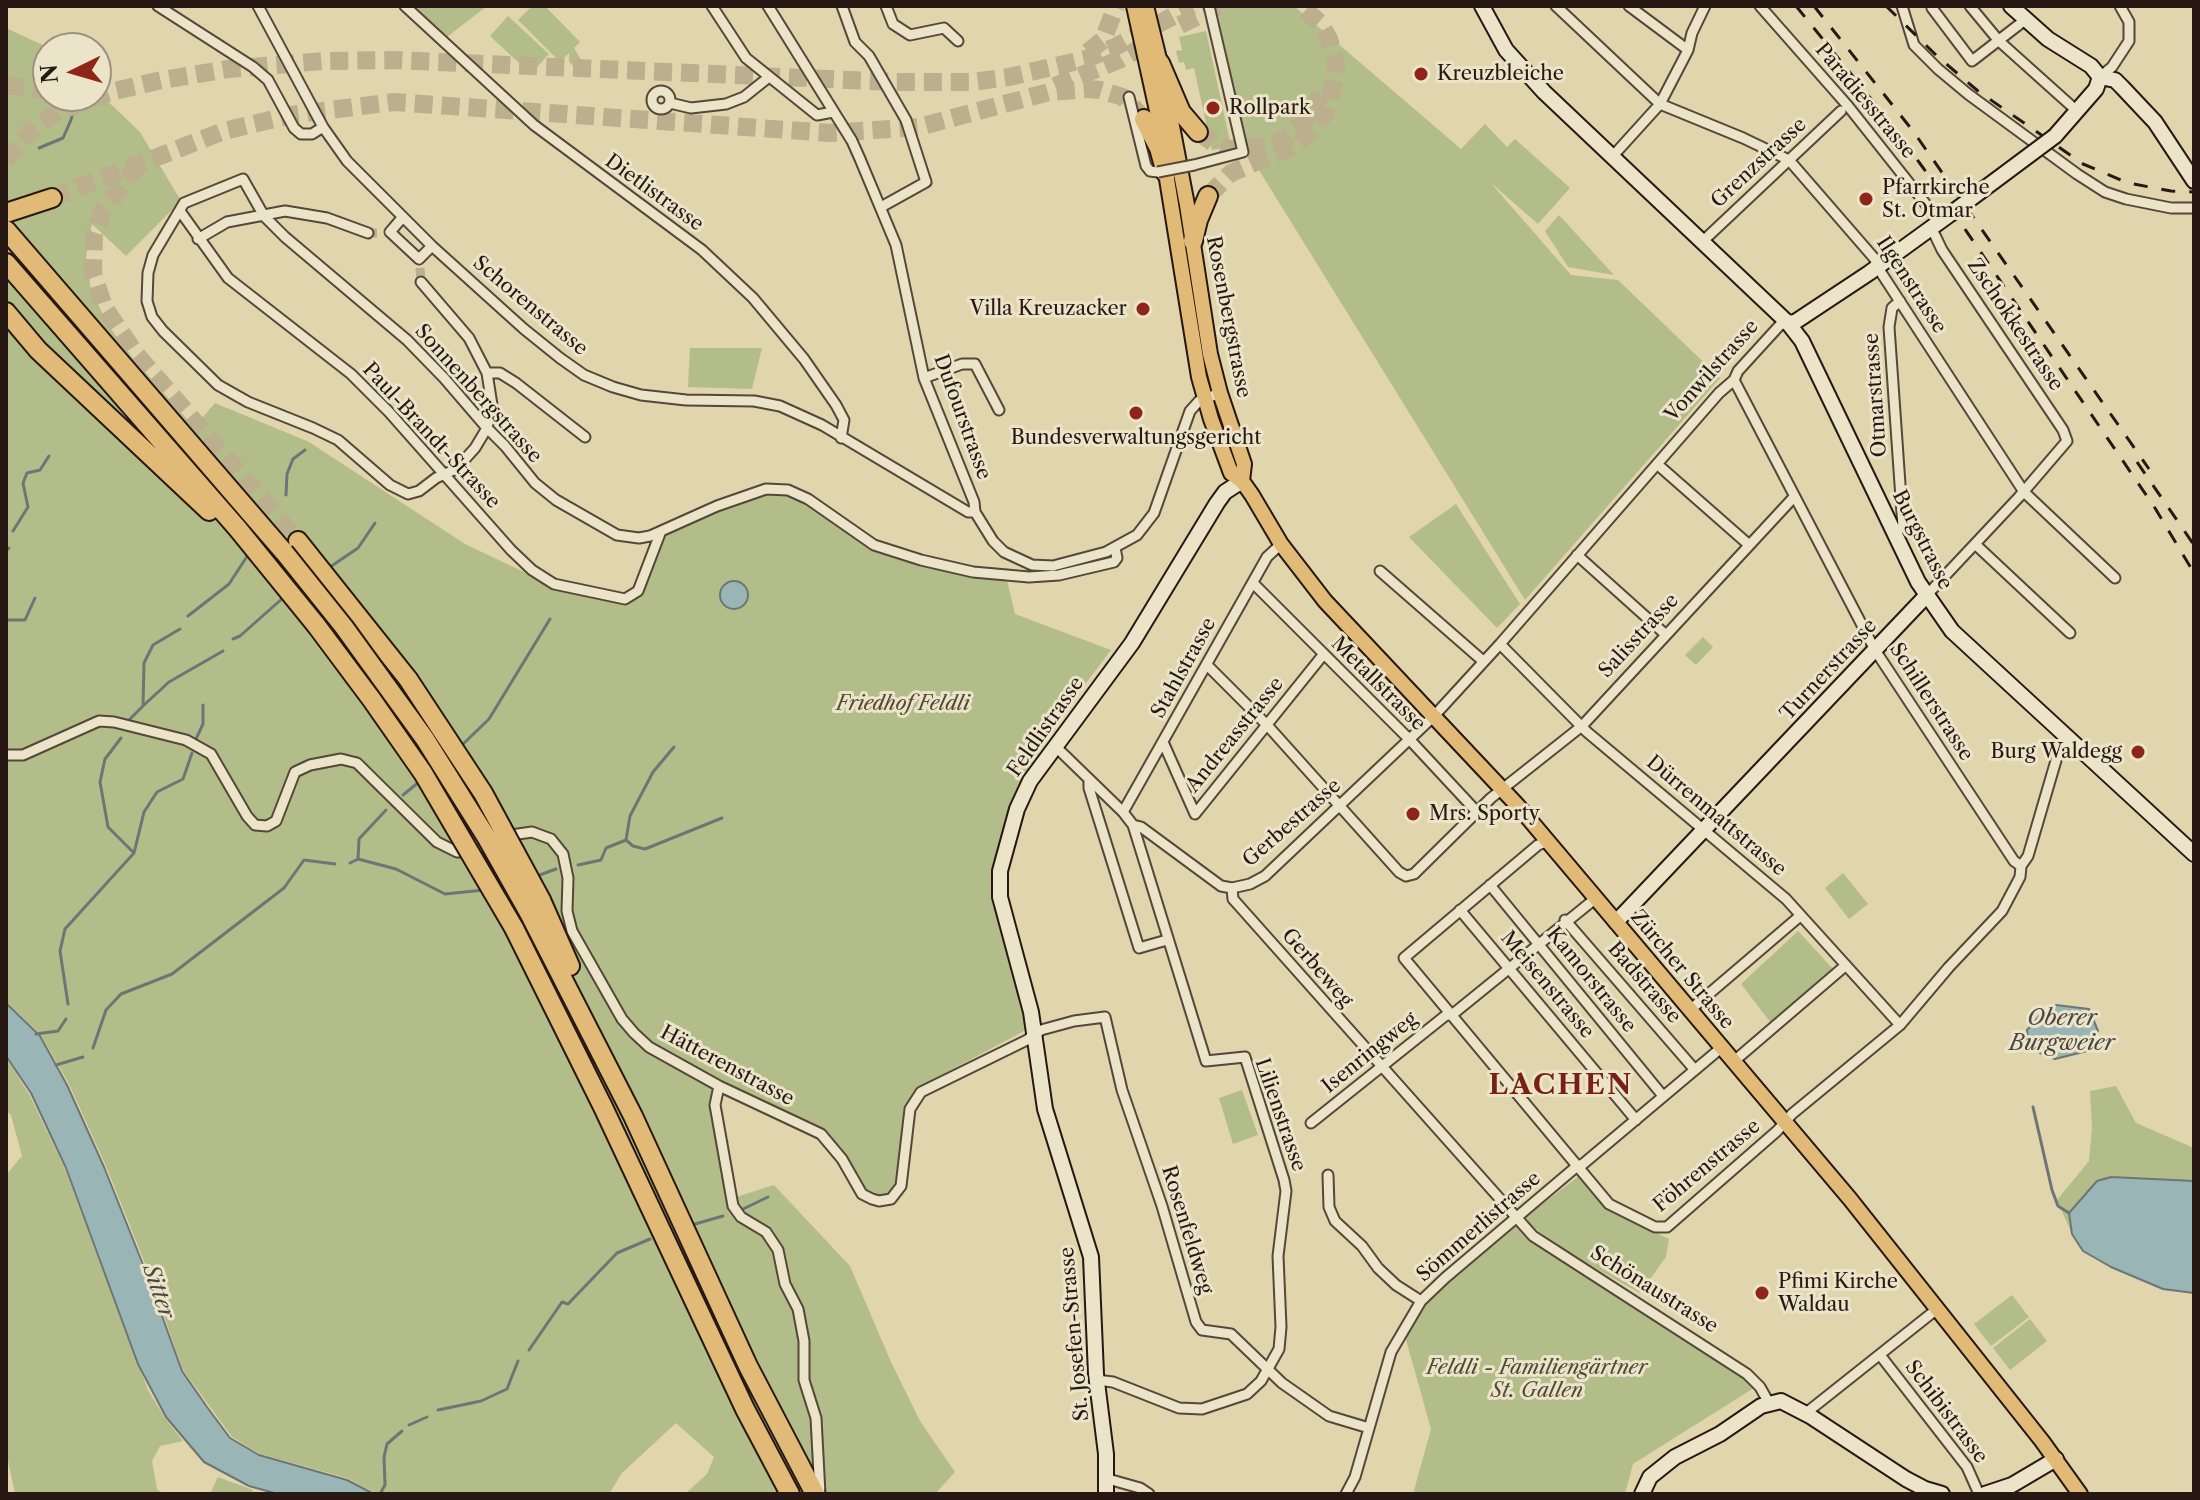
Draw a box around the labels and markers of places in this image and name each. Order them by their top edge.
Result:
place label: Kreuzbleiche [1437,62,1564,86]
marker: Kreuzbleiche [1412,65,1430,83]
place label: Rollpark [1229,96,1310,120]
marker: Rollpark [1204,99,1222,117]
place label: Pfarrkirche St. Otmar [1882,176,1990,223]
marker: Pfarrkirche St. Otmar [1857,190,1875,208]
place label: Villa Kreuzacker [970,297,1127,321]
marker: Villa Kreuzacker [1134,300,1152,318]
marker: Bundesverwaltungsgericht [1127,404,1145,422]
place label: Bundesverwaltungsgericht [1011,426,1261,450]
place label: Burg Waldegg [1990,740,2122,764]
marker: Burg Waldegg [2129,743,2147,761]
place label: Mrs. Sporty [1429,802,1540,826]
marker: Mrs. Sporty [1404,805,1422,823]
place label: Pfimi Kirche Waldau [1778,1270,1898,1317]
marker: Pfimi Kirche Waldau [1753,1284,1771,1302]

